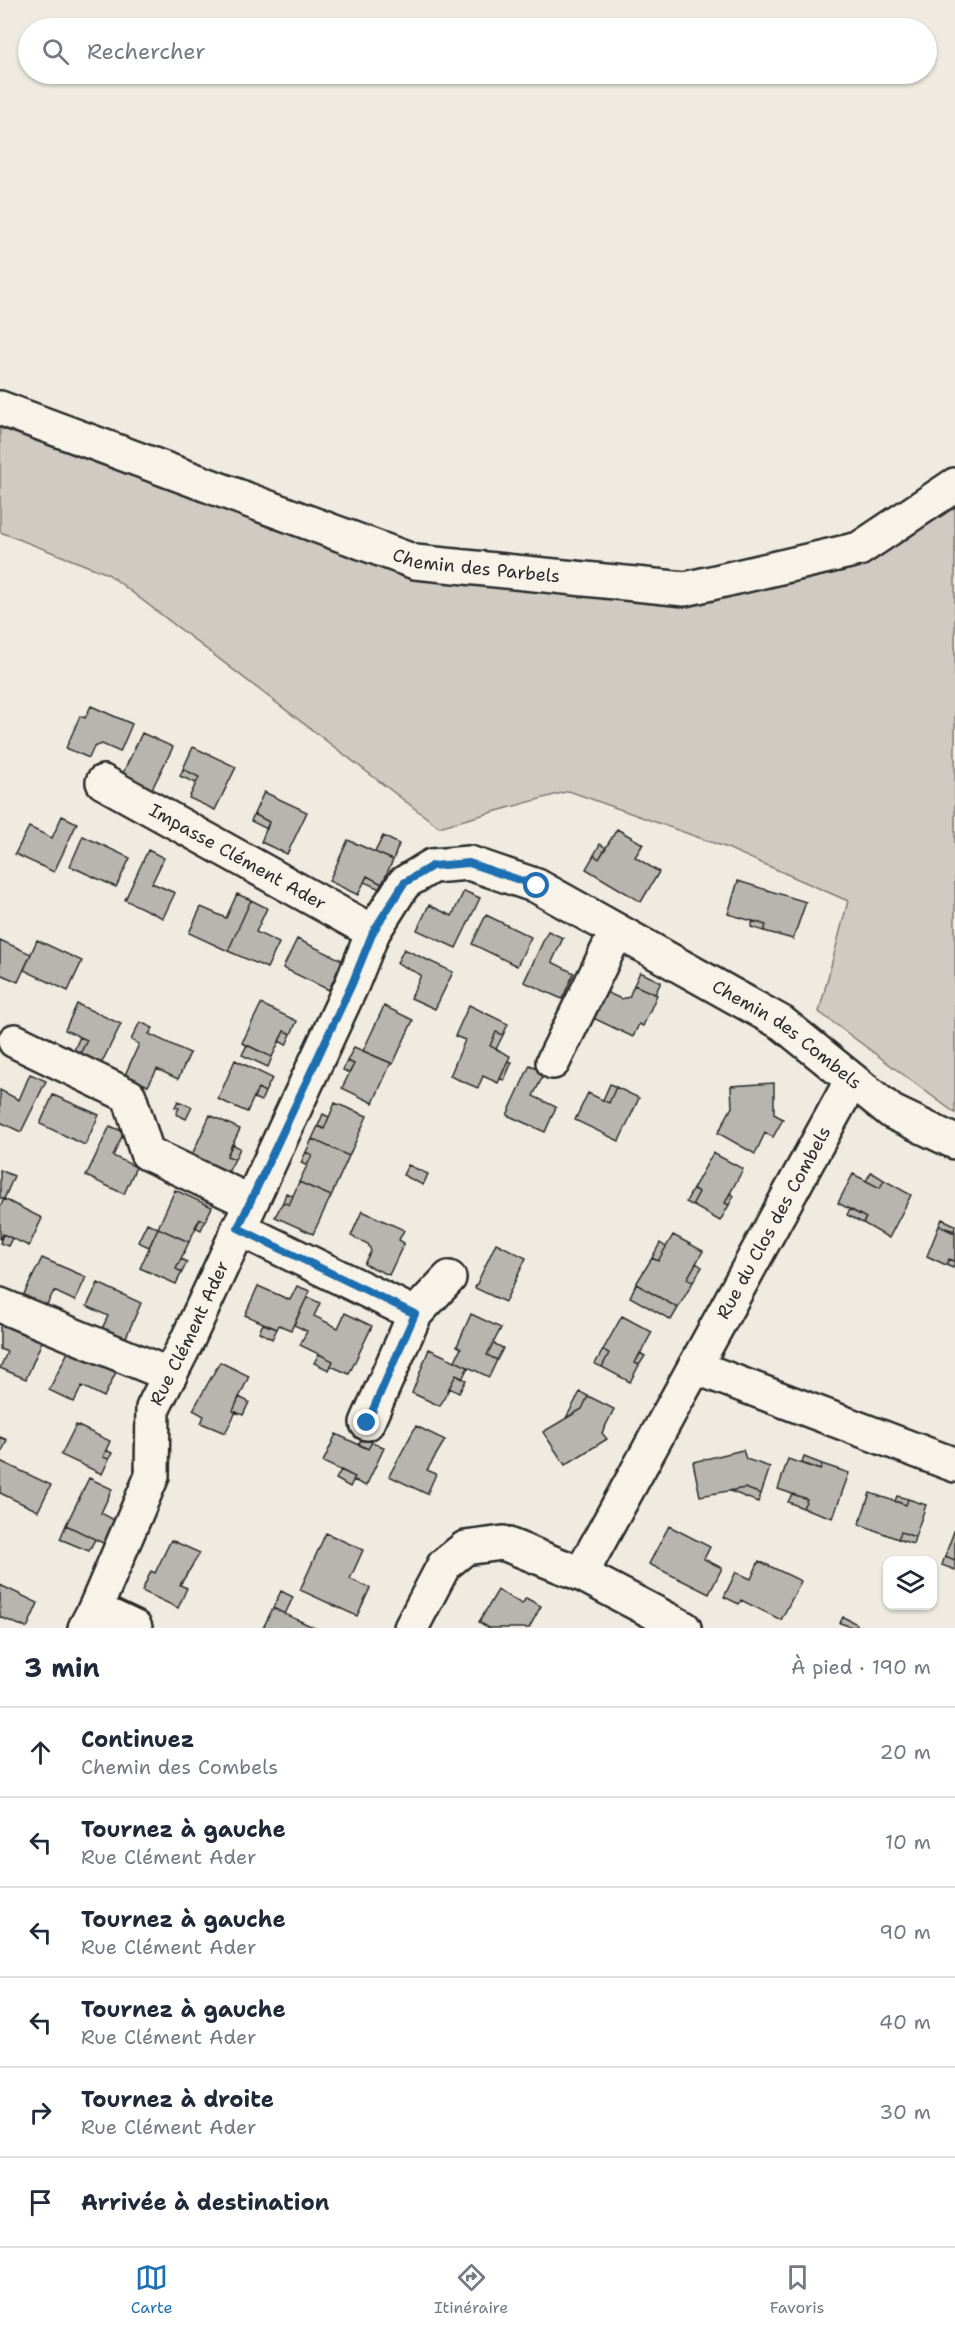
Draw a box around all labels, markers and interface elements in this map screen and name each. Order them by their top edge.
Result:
search box [18,18,937,84]
icon: search [39,35,72,68]
text: Rechercher [87,37,206,66]
street label: Chemin des Parbels [389,543,561,588]
street label: Impasse Clément Ader [145,798,331,916]
route start [523,872,549,898]
street label: Chemin des Combels [708,974,867,1095]
street label: Rue du Clos des Combels [711,1122,836,1323]
street label: Rue Clément Ader [144,1257,235,1410]
route end [353,1409,379,1435]
map controls [883,1556,937,1610]
button: layers [883,1556,937,1610]
text: 3 min [24,1650,100,1685]
text: À pied · 190 m [791,1654,931,1680]
text: Continuez [81,1725,194,1754]
icon: ahead [24,1736,57,1769]
text: 20 m [880,1739,931,1765]
text: Chemin des Combels [81,1754,278,1780]
text: Tournez à gauche [81,1815,286,1844]
icon: left [24,1826,57,1859]
text: 10 m [885,1829,931,1855]
text: Rue Clément Ader [81,1844,256,1870]
text: Tournez à gauche [81,1905,286,1934]
icon: left [24,1916,57,1949]
text: 90 m [879,1919,931,1945]
text: Rue Clément Ader [81,1934,256,1960]
text: Tournez à gauche [81,1995,286,2024]
icon: left [24,2006,57,2039]
text: 40 m [879,2009,931,2035]
text: Rue Clément Ader [81,2024,256,2050]
text: Tournez à droite [81,2085,274,2114]
icon: right [24,2096,57,2129]
text: 30 m [879,2099,931,2125]
text: Rue Clément Ader [81,2114,256,2140]
icon: arrive [24,2186,57,2219]
text: Arrivée à destination [81,2188,329,2217]
tab: Carte [131,2261,173,2318]
tab: Itinéraire [434,2261,508,2318]
tab: Favoris [770,2261,824,2318]

